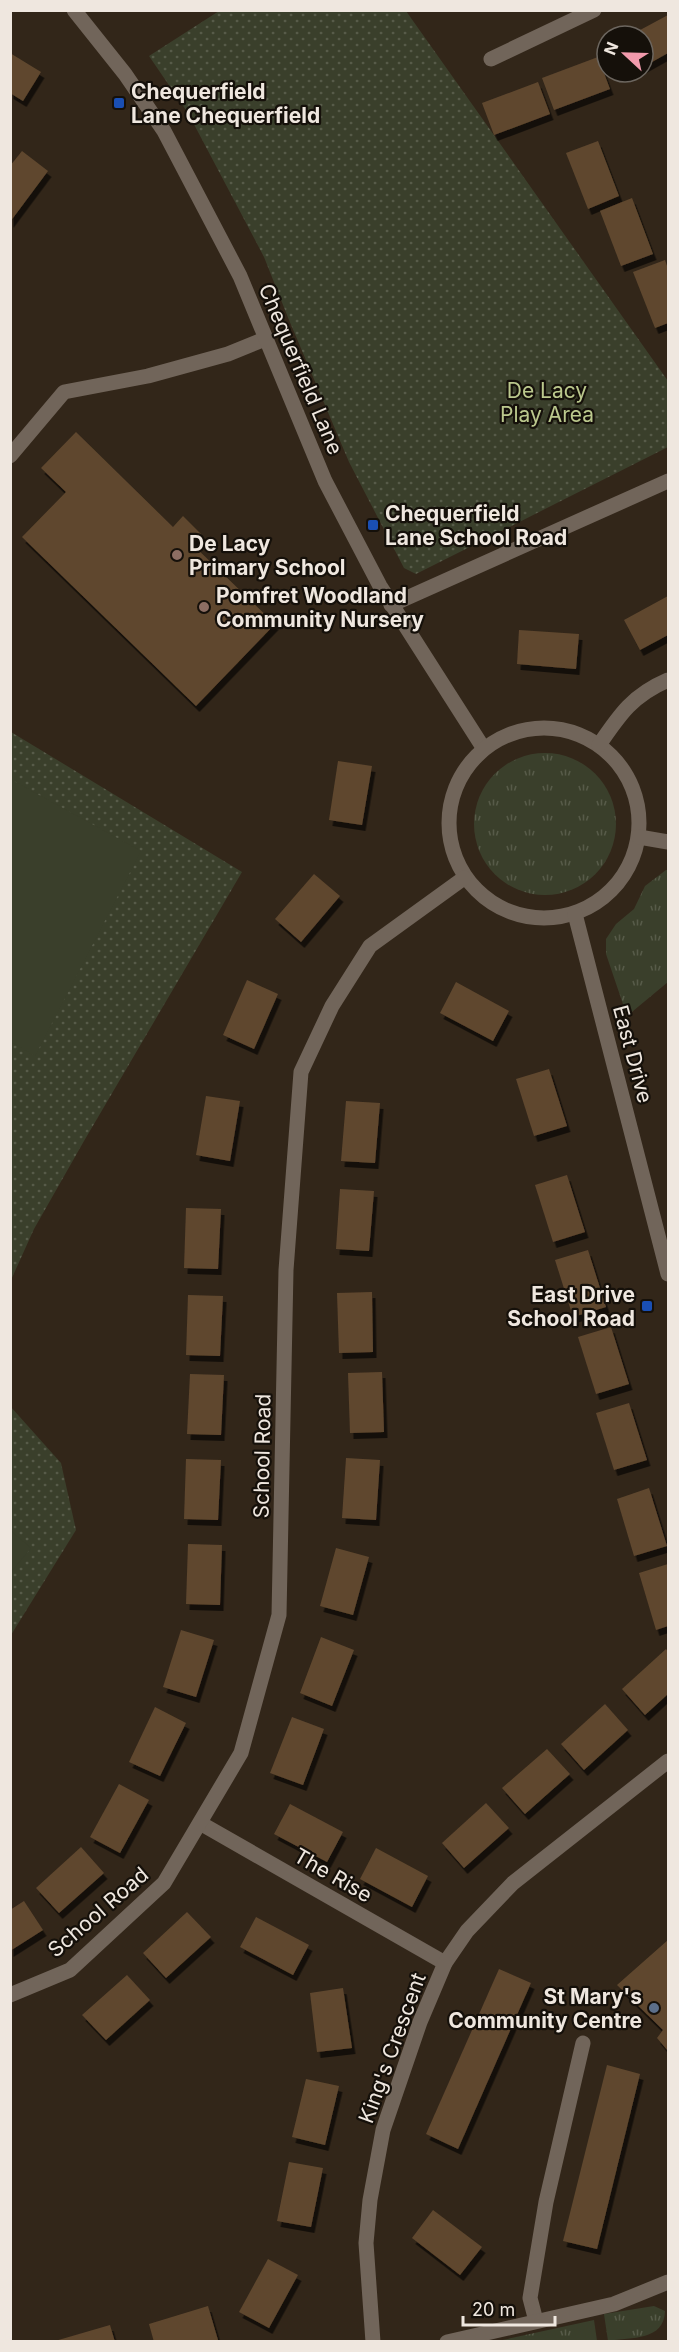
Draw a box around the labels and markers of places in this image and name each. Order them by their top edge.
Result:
place label: Chequerfield Lane Chequerfield [131,79,320,128]
marker: Chequerfield Lane Chequerfield [112,96,126,110]
place label: Chequerfield Lane School Road [385,501,567,550]
marker: Chequerfield Lane School Road [366,518,380,532]
place label: De Lacy Primary School [189,531,346,580]
marker: De Lacy Primary School [170,548,184,562]
place label: Pomfret Woodland Community Nursery [216,583,424,632]
marker: Pomfret Woodland Community Nursery [197,600,211,614]
place label: East Drive School Road [507,1282,635,1331]
marker: East Drive School Road [640,1299,654,1313]
place label: St Mary's Community Centre [448,1984,642,2033]
marker: St Mary's Community Centre [647,2001,661,2015]

